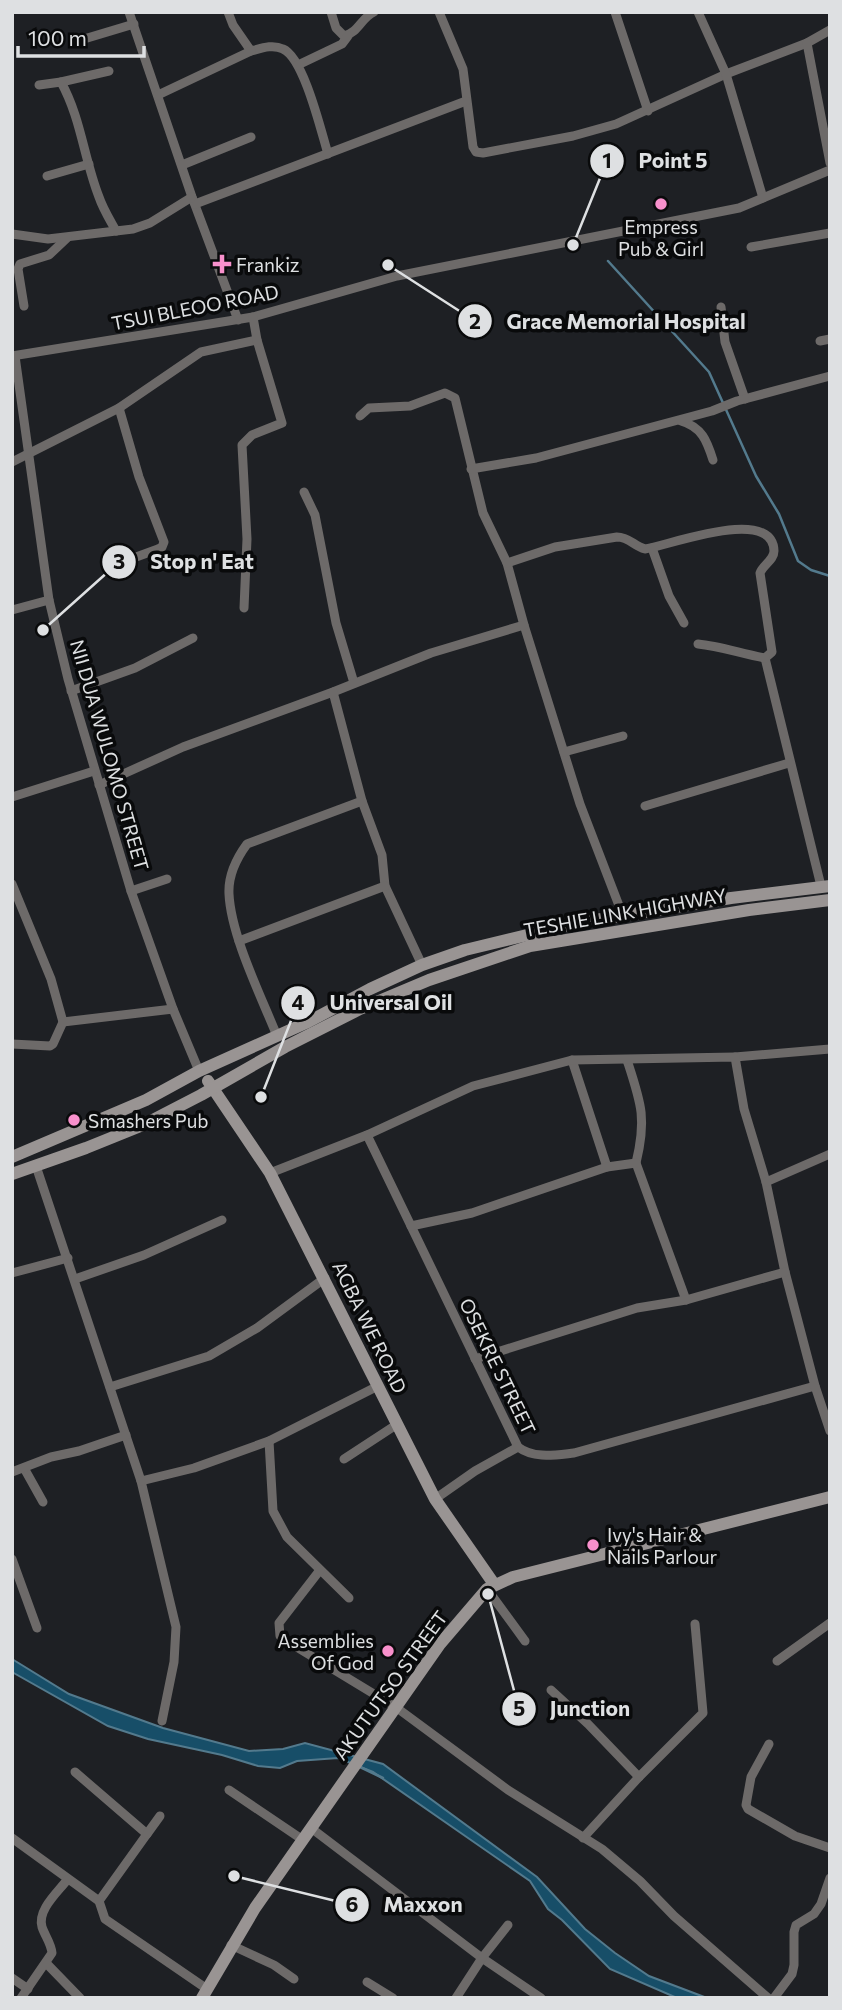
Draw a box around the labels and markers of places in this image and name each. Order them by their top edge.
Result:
callout: Point 5 [590,140,722,182]
marker: Empress Pub & Girl [653,196,669,212]
place label: Empress Pub & Girl [618,215,704,260]
place label: Frankiz [236,253,299,276]
marker: Frankiz [214,256,230,272]
callout: Grace Memorial Hospital [457,300,759,342]
callout: Stop n' Eat [102,541,268,583]
callout: Universal Oil [281,982,467,1024]
place label: Smashers Pub [88,1109,209,1132]
marker: Smashers Pub [66,1112,82,1128]
place label: Ivy's Hair & Nails Parlour [607,1523,717,1568]
marker: Ivy's Hair & Nails Parlour [585,1537,601,1553]
place label: Assemblies Of God [277,1629,374,1674]
marker: Assemblies Of God [380,1643,396,1659]
callout: Junction [501,1688,645,1730]
callout: Maxxon [334,1884,476,1926]

